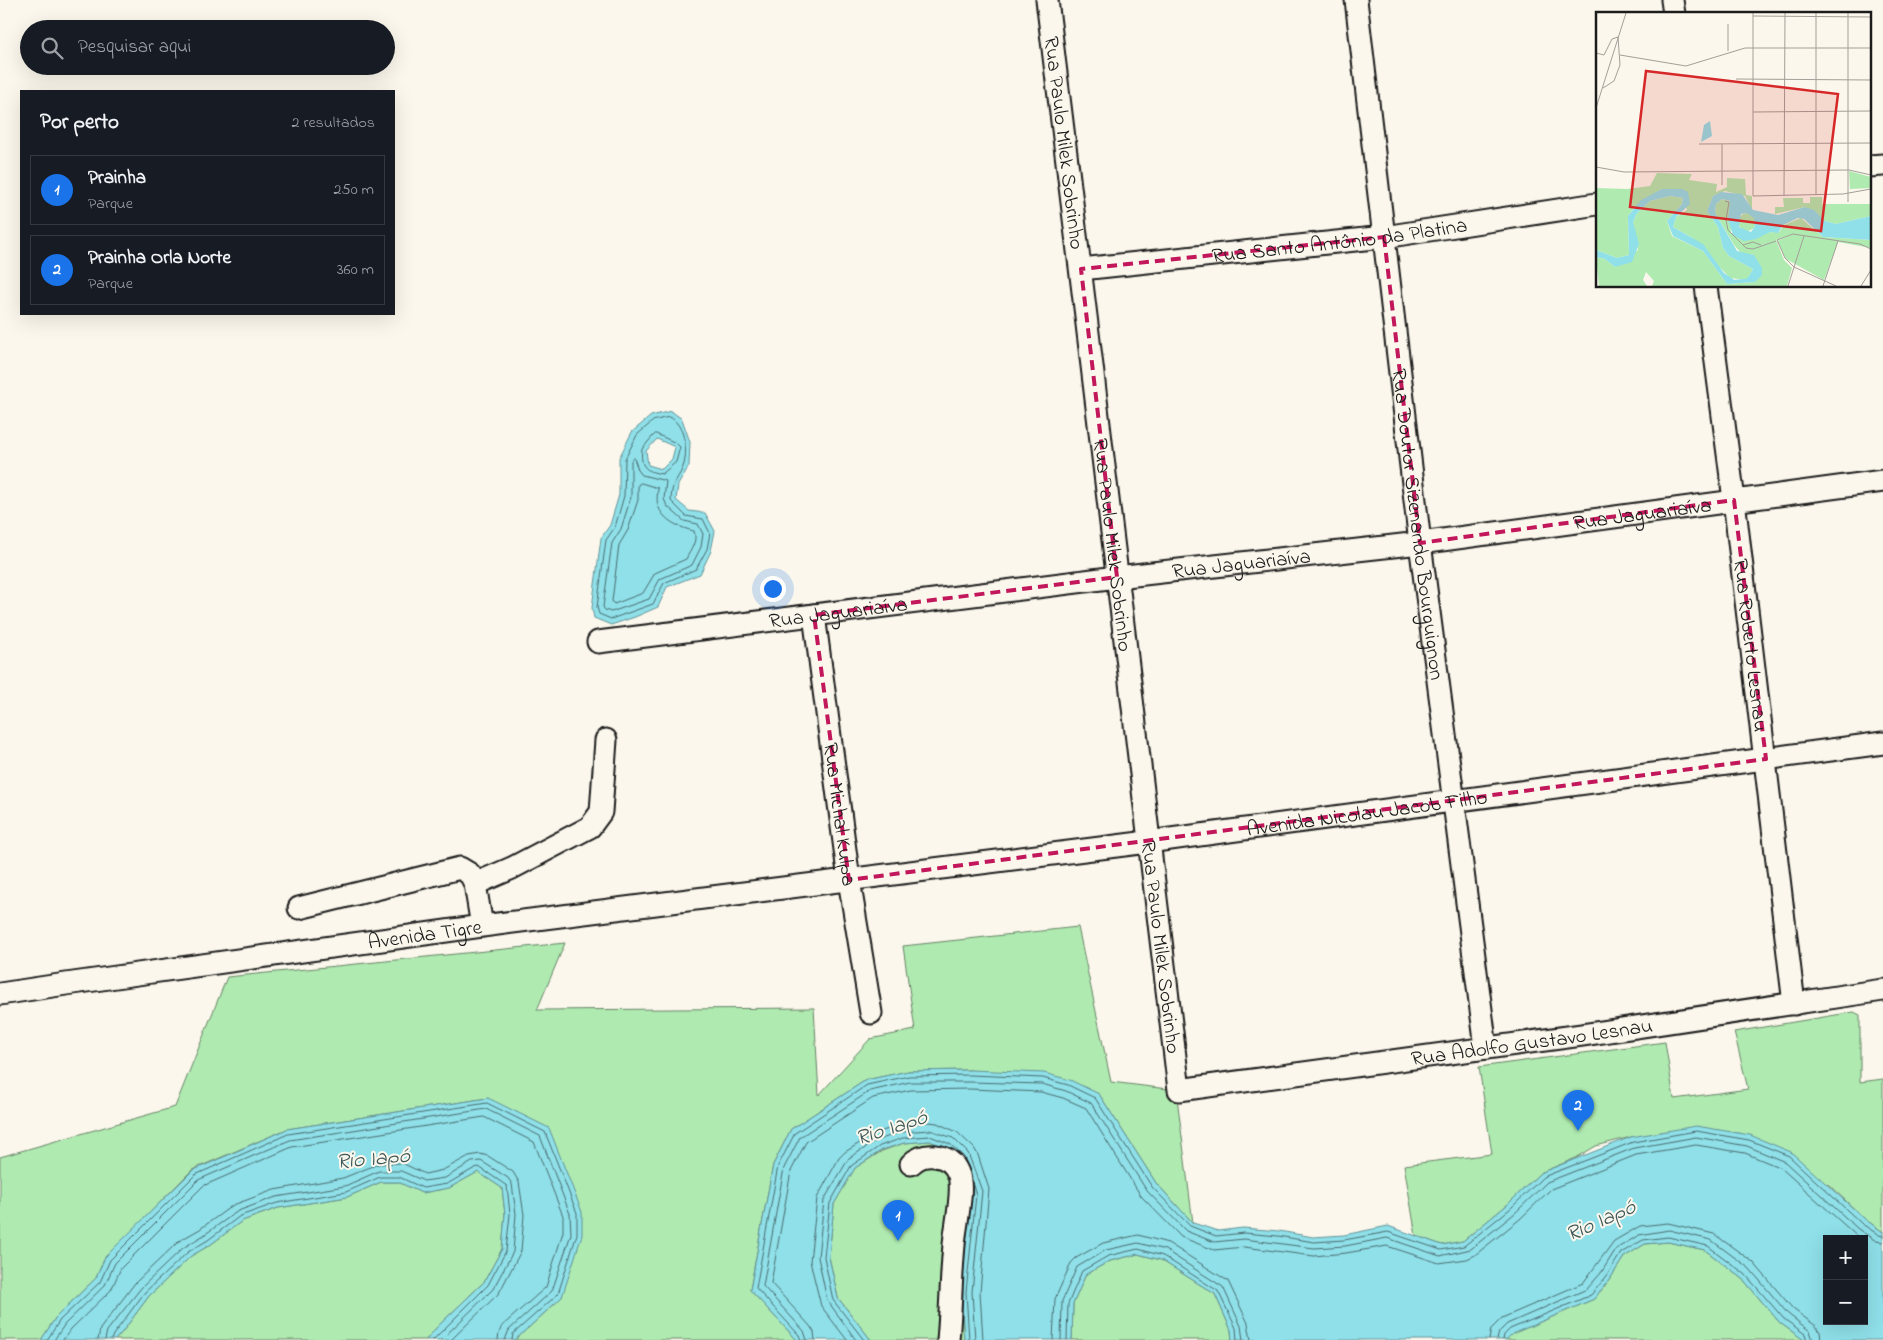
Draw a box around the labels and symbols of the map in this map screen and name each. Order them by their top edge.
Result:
inset map [1596,12,1870,288]
street label: Rua Paulo Milek Sobrinho [1035,35,1091,251]
street label: Rua Santo Antônio da Platina [1210,211,1469,272]
street label: Rua Doutor Sizenando Bourguignon [1383,367,1451,682]
street label: Rua Paulo Milek Sobrinho [1084,437,1139,653]
street label: Rua Jaguariaíva [1571,491,1713,539]
street label: Rua Jaguariaíva [1170,542,1312,588]
street label: Rua Roberto Lesnau [1724,557,1774,734]
your location [760,576,786,602]
street label: Rua Jaguariaíva [767,590,909,637]
street label: Rua Michal Kulpa [814,741,863,889]
street label: Avenida Nicolau Jacob Filho [1245,783,1490,846]
street label: Rua Paulo Milek Sobrinho [1132,839,1187,1056]
street label: Avenida Tigre [366,913,485,959]
street label: Rua Adolfo Gustavo Lesnau [1409,1012,1655,1075]
pin: 2 [1562,1090,1594,1131]
water label: Rio Iapó [852,1102,933,1155]
water label: Rio Iapó [335,1141,413,1179]
water label: Rio Iapó [1561,1192,1643,1251]
pin: 1 [882,1200,914,1241]

